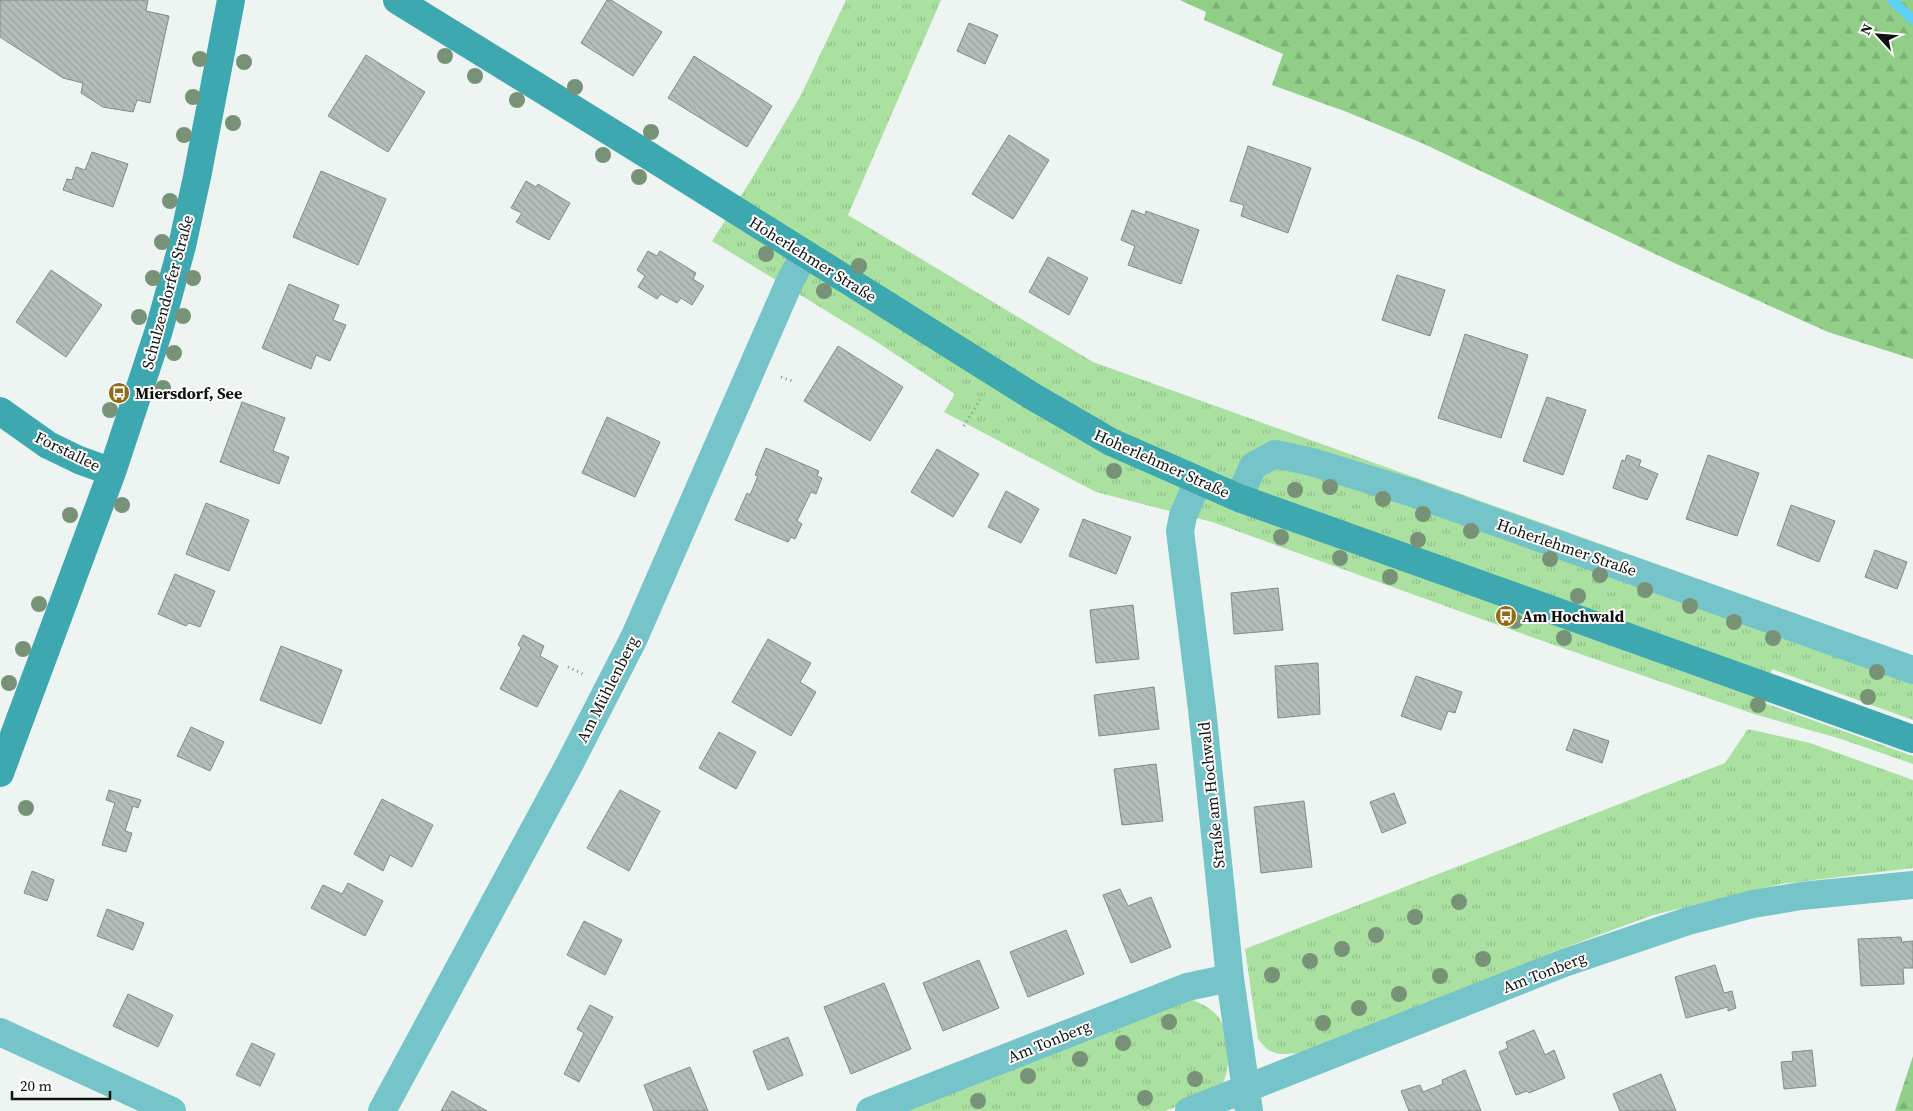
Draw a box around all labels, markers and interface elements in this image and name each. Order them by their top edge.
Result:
north arrow [1853,10,1903,60]
text: N [1855,20,1878,38]
street label: Hoherlehmer Straße [745,211,881,307]
street label: Schulzendorfer Straße [136,212,198,372]
bus stop icon: Miersdorf, See [107,381,131,405]
place label: Miersdorf, See [135,382,242,404]
street label: Hoherlehmer Straße [1091,423,1233,503]
street label: Forstallee [32,426,104,476]
street label: Hoherlehmer Straße [1494,513,1640,581]
bus stop icon: Am Hochwald [1494,604,1518,628]
place label: Am Hochwald [1522,605,1625,627]
street label: Am Mühlenberg [571,632,643,746]
street label: Straße am Hochwald [1192,721,1230,869]
street label: Am Tonberg [1499,946,1589,998]
street label: Am Tonberg [1004,1014,1094,1068]
scale bar [12,1068,110,1100]
text: 20 m [20,1075,52,1096]

